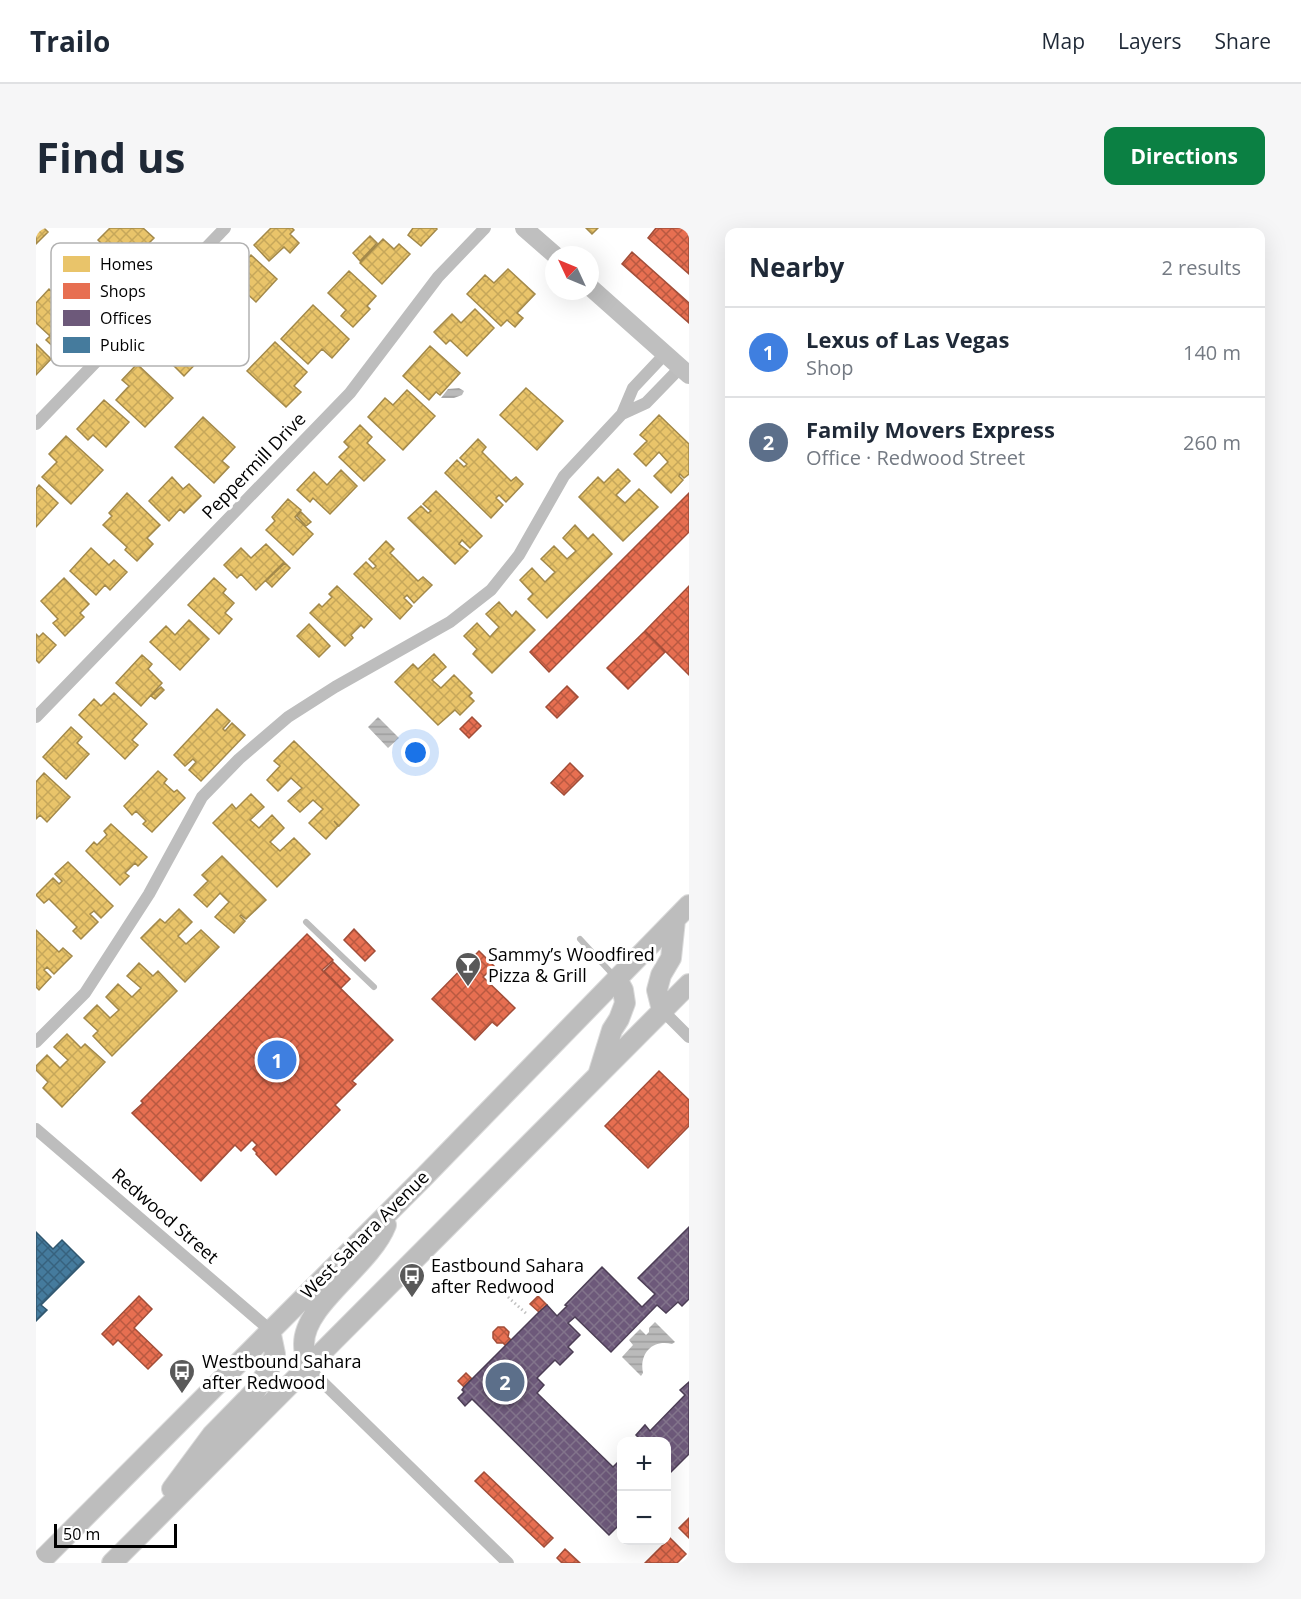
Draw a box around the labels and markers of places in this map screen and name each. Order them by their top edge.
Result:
place label: Sammy’s Woodfired Pizza & Grill [488,942,655,987]
bar icon: Sammy’s Woodfired Pizza & Grill [453,950,483,988]
pin: 1 [258,1038,296,1082]
place label: Eastbound Sahara after Redwood [431,1253,584,1298]
bus stop icon: Eastbound Sahara after Redwood [397,1261,427,1299]
place label: Westbound Sahara after Redwood [202,1349,362,1394]
bus stop icon: Westbound Sahara after Redwood [167,1357,197,1395]
pin: 2 [486,1360,524,1404]

